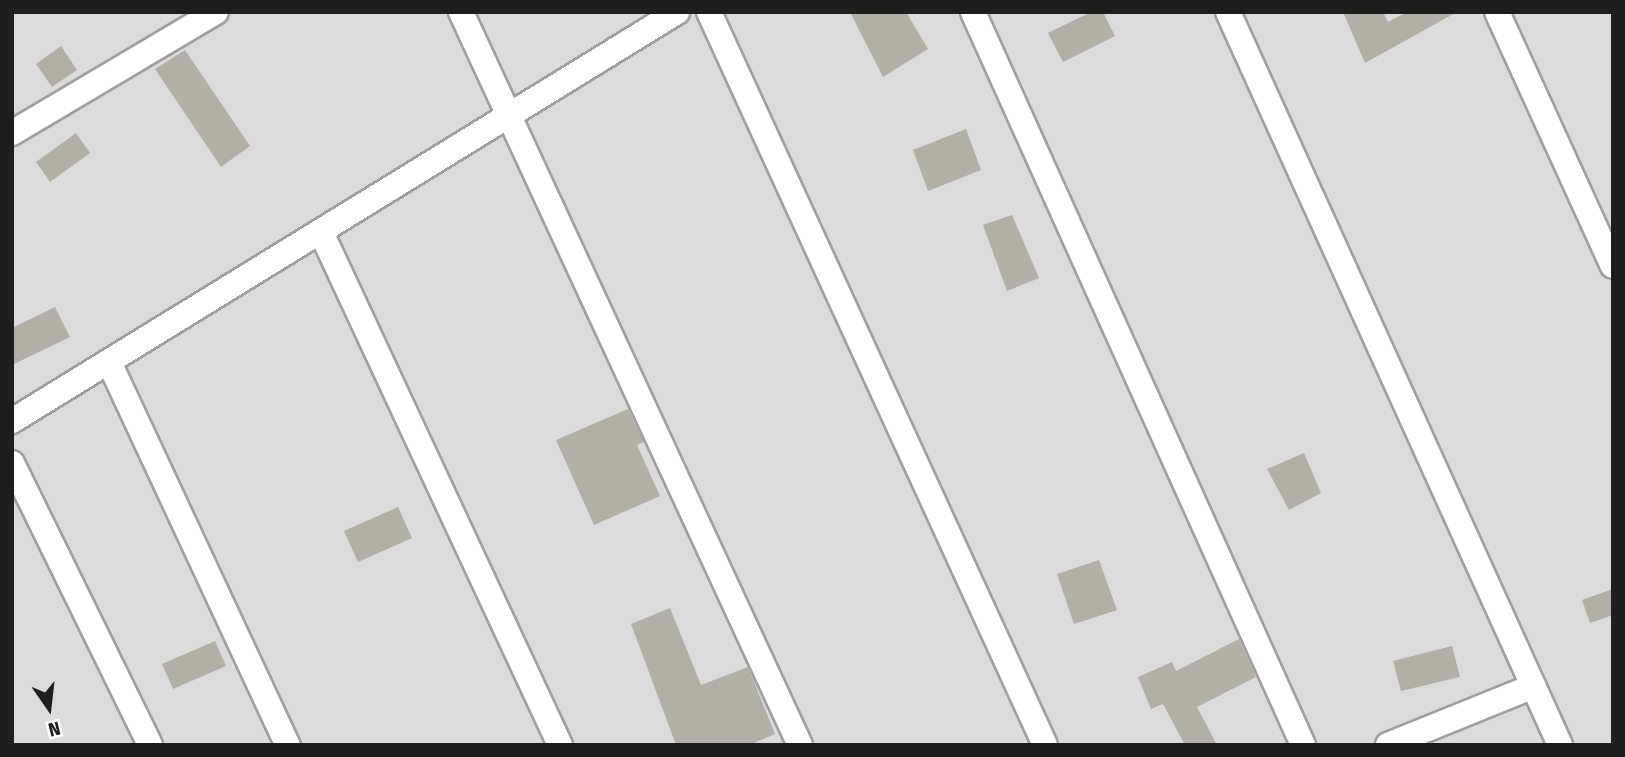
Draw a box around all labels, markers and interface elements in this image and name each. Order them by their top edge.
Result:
north arrow [14,673,84,743]
text: N [46,716,63,741]

